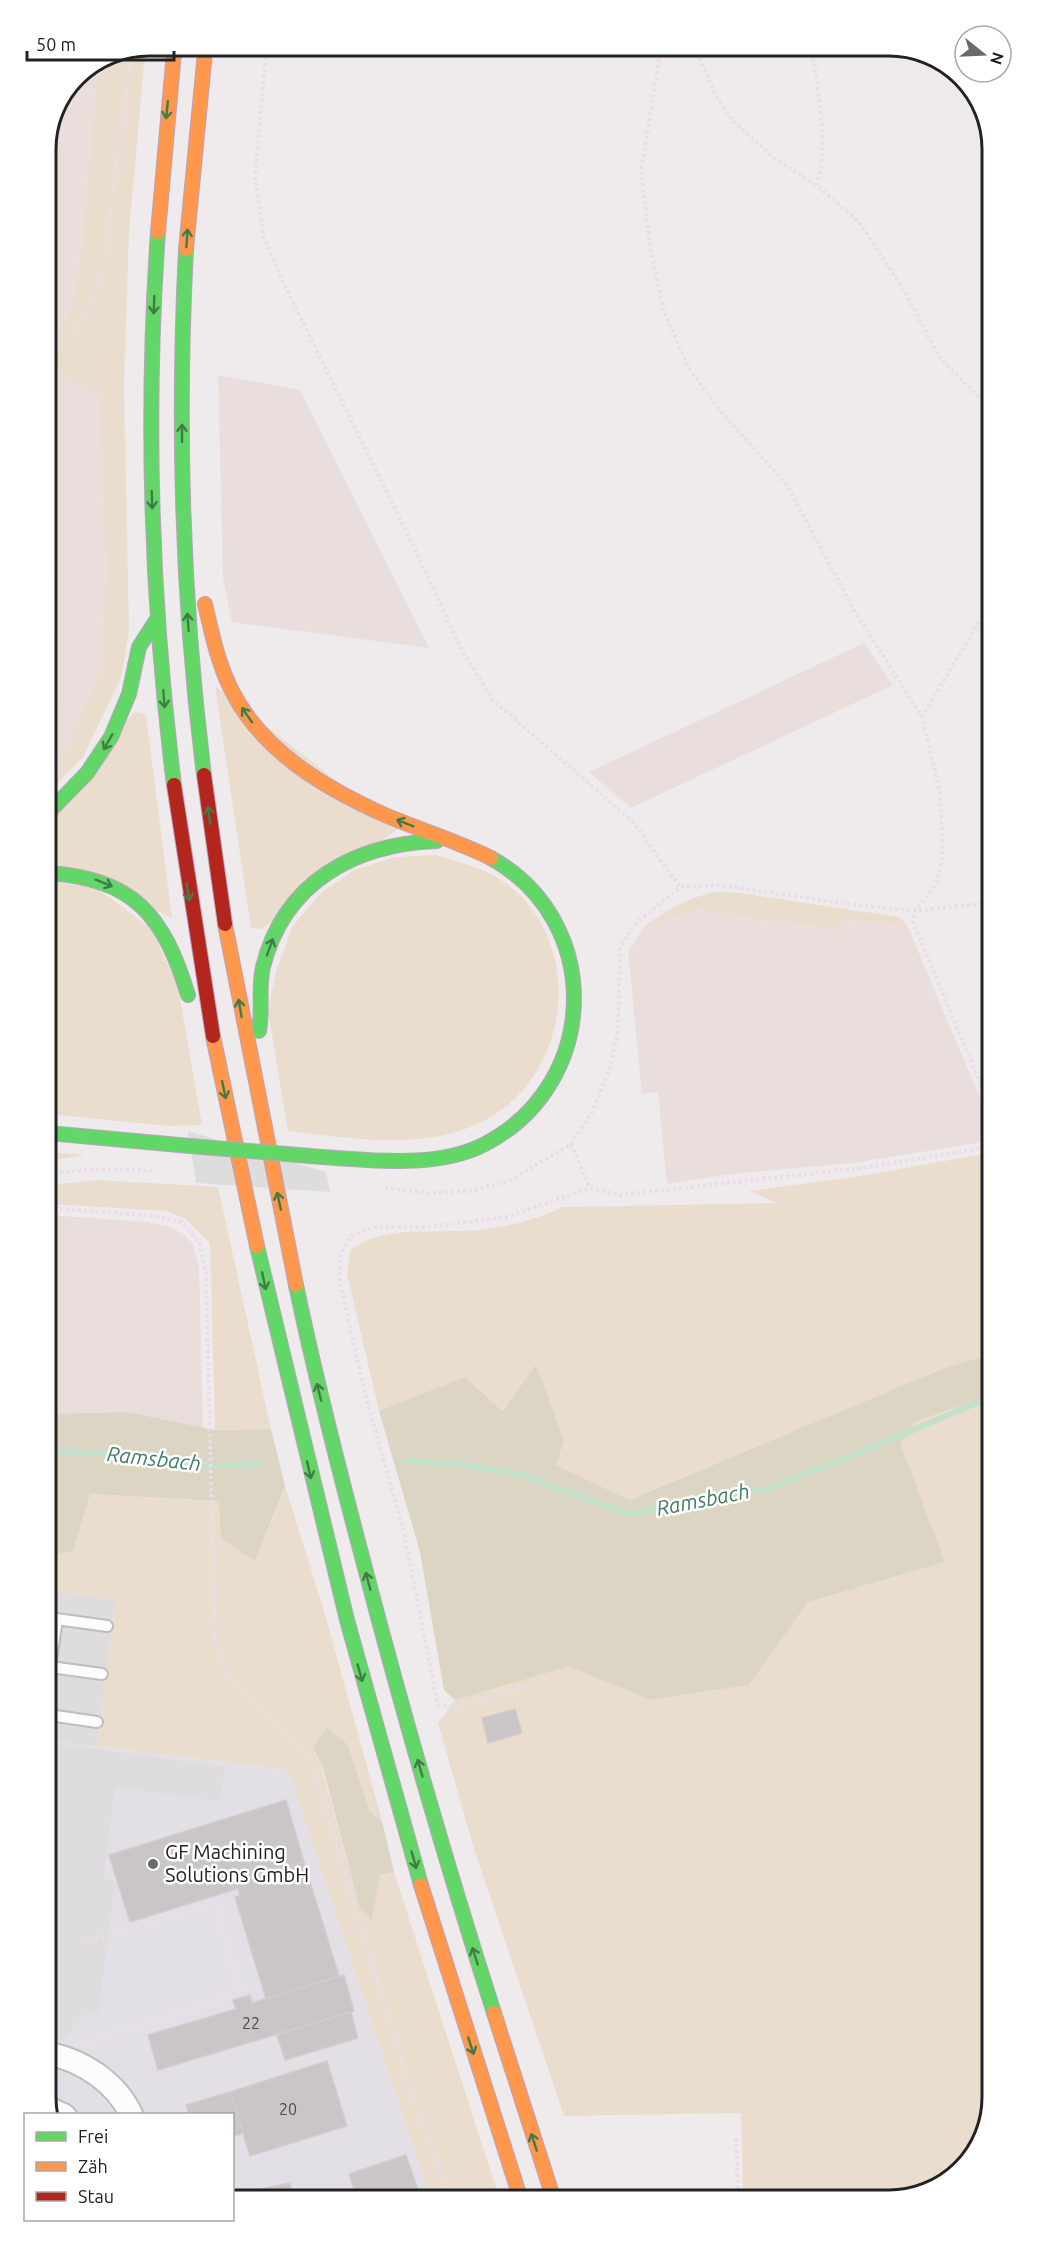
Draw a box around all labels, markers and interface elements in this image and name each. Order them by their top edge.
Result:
scale bar [27,24,174,62]
north arrow [953,24,1013,84]
text: 50 m [36,34,76,54]
text: N [987,50,1008,67]
one-way arrow [161,100,172,120]
one-way arrow [181,229,192,249]
one-way arrow [148,294,159,314]
one-way arrow [176,424,188,444]
one-way arrow [147,489,158,509]
one-way arrow [183,612,194,632]
one-way arrow [159,688,170,708]
one-way arrow [241,707,253,723]
one-way arrow [102,733,114,750]
one-way arrow [203,806,214,826]
one-way arrow [397,817,415,828]
one-way arrow [95,878,113,889]
one-way arrow [183,882,194,901]
one-way arrow [265,938,276,957]
one-way arrow [234,999,245,1018]
one-way arrow [219,1080,230,1099]
one-way arrow [273,1192,284,1212]
one-way arrow [259,1271,271,1290]
one-way arrow [312,1383,324,1402]
water label: Ramsbach [106,1441,202,1475]
one-way arrow [304,1460,315,1480]
water label: Ramsbach [654,1478,751,1520]
one-way arrow [362,1572,373,1591]
one-way arrow [355,1663,366,1682]
one-way arrow [414,1759,426,1778]
place label: GF Machining Solutions GmbH [165,1840,309,1886]
one-way arrow [409,1850,420,1869]
marker: GF Machining Solutions GmbH [146,1857,160,1871]
one-way arrow [469,1947,480,1966]
house number: 22 [242,2014,260,2032]
one-way arrow [466,2036,477,2055]
house number: 20 [279,2100,297,2118]
legend [24,2113,234,2221]
text: Frei [78,2126,108,2146]
one-way arrow [528,2132,539,2151]
text: Zäh [78,2156,108,2176]
text: Stau [78,2186,114,2206]

